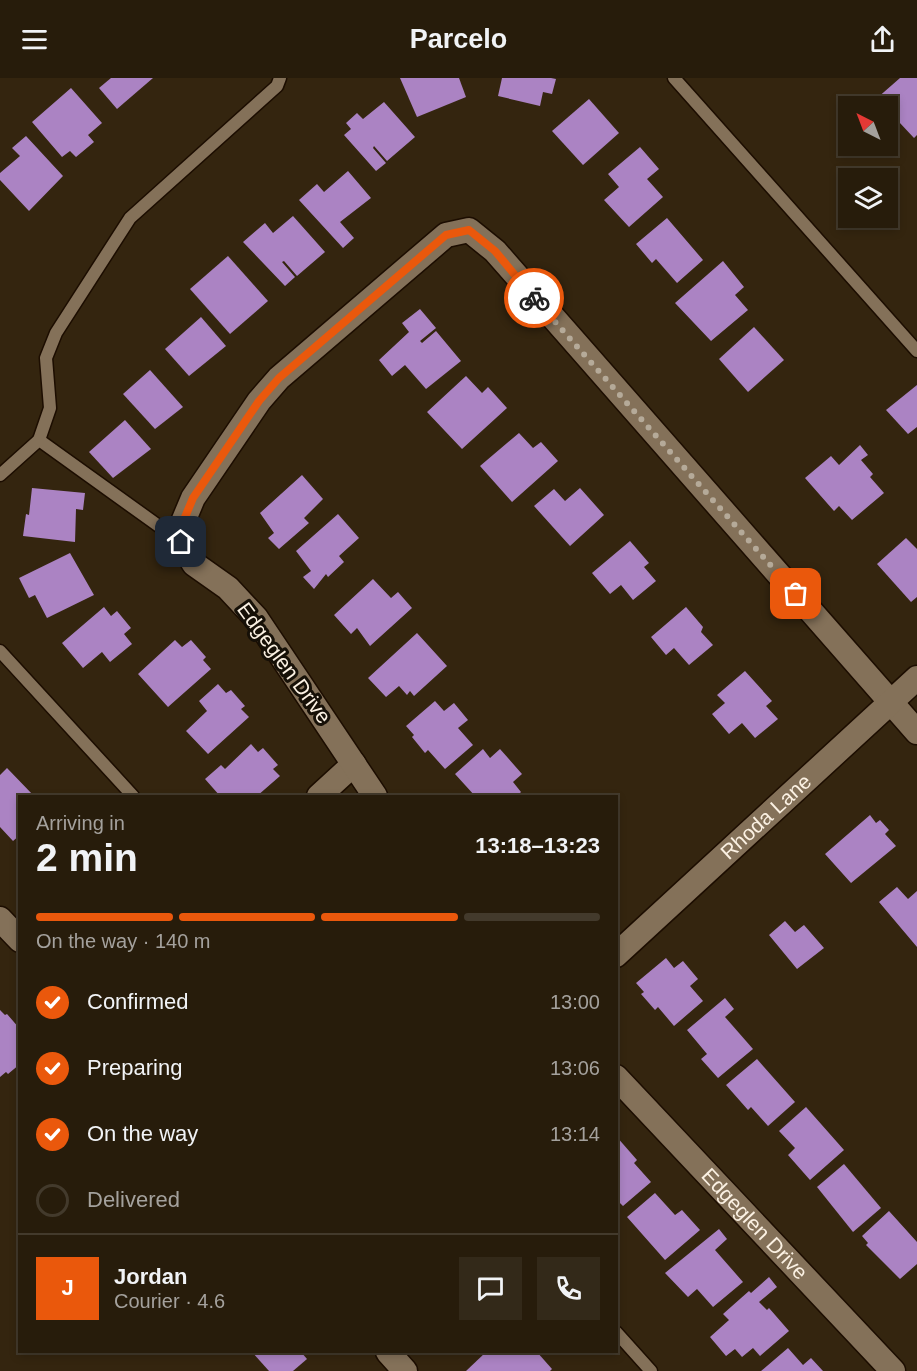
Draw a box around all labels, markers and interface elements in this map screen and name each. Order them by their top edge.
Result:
icon: menu [18,23,51,56]
icon: share [866,23,899,56]
text: Parcelo [410,24,507,54]
north arrow [838,96,898,156]
map controls [838,96,898,228]
button: layers [838,168,898,228]
courier [504,268,564,328]
icon: bike [518,282,551,315]
pin [155,516,206,567]
icon: home [164,525,197,558]
pin [770,568,821,619]
icon: bag [779,577,812,610]
street label: Edgeglen Drive [233,598,336,728]
street label: Rhoda Lane [716,769,816,864]
text: Arriving in [36,812,125,834]
text: 13:18–13:23 [475,833,600,858]
text: 2 min [36,836,138,879]
text: On the way · 140 m [36,930,211,952]
icon: check [36,986,69,1019]
text: Confirmed [87,989,188,1014]
text: 13:00 [550,991,600,1013]
icon: check [36,1052,69,1085]
text: Preparing [87,1055,182,1080]
text: 13:06 [550,1057,600,1079]
icon: check [36,1118,69,1151]
text: On the way [87,1121,198,1146]
text: 13:14 [550,1123,600,1145]
street label: Edgeglen Drive [697,1164,813,1284]
text: Delivered [87,1187,180,1212]
button: chat [459,1257,522,1320]
button: phone [537,1257,600,1320]
text: Jordan [114,1264,187,1289]
text: J [61,1275,74,1300]
text: Courier · 4.6 [114,1290,225,1312]

